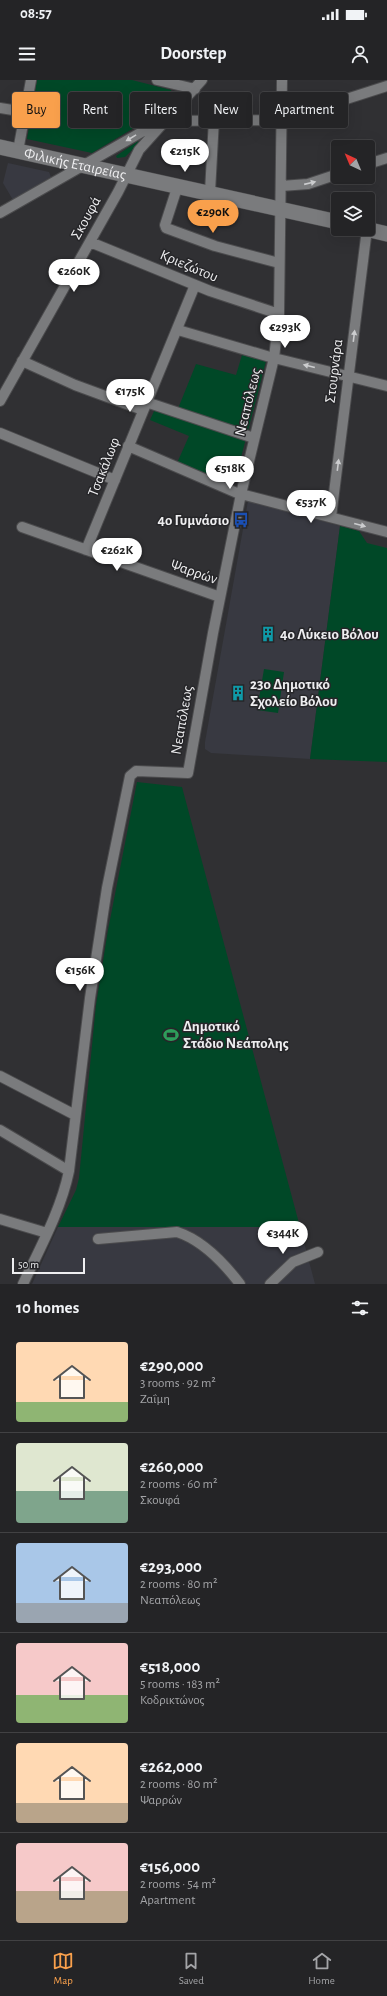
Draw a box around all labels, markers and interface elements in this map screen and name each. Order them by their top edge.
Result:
text: 08:57 [20,6,52,21]
icon: menu [16,43,38,65]
icon: person [349,43,371,65]
text: Doorstep [160,45,227,63]
chip: Buy [12,92,60,128]
chip: Rent [68,92,122,128]
chip: Filters [130,92,191,128]
chip: New [199,92,252,128]
chip: Apartment [260,92,348,128]
one-way arrow [125,134,137,141]
pin: €215K [157,139,213,173]
north arrow [331,140,375,184]
map controls [331,140,375,236]
street label: Φιλικής Εταιρείας [23,145,128,182]
text: €215K [170,145,200,158]
one-way arrow [304,180,316,186]
button: layers [331,192,375,236]
street label: Σκουφά [68,194,104,242]
pin: €290K [185,200,241,234]
text: €290K [197,206,229,219]
street label: Κριεζώτου [158,247,220,285]
pin: €260K [46,259,102,293]
text: €260K [58,265,90,278]
pin: €293K [257,315,313,349]
text: €293K [269,321,301,334]
one-way arrow [351,330,357,342]
street label: Στουρνάρα [323,338,345,404]
one-way arrow [302,363,314,369]
street label: Νεαπόλεως [232,366,264,438]
pin: €175K [102,379,158,413]
text: €175K [115,385,145,398]
street label: Τσακάλωφ [85,435,123,499]
pin: €518K [202,456,258,490]
one-way arrow [334,459,341,471]
text: €518K [215,462,245,475]
pin: €537K [283,490,339,524]
text: €537K [296,496,326,509]
bus stop icon: 4ο Γυμνάσιο [232,511,250,529]
place label: 4ο Γυμνάσιο [157,513,229,528]
one-way arrow [354,522,366,528]
pin: €262K [89,538,145,572]
text: €262K [101,544,133,557]
street label: Ψαρρών [169,557,219,587]
building icon: 4ο Λύκειο Βόλου [259,625,277,643]
place label: 4ο Λύκειο Βόλου [280,627,379,642]
place label: 23ο Δημοτικό Σχολείο Βόλου [250,677,337,709]
street label: Νεαπόλεως [169,684,195,756]
building icon: 23ο Δημοτικό Σχολείο Βόλου [229,684,247,702]
pin: €156K [52,958,108,992]
text: €156K [65,964,95,977]
place label: Δημοτικό Στάδιο Νεάπολης [183,1019,289,1051]
sports icon: Δημοτικό Στάδιο Νεάπολης [162,1026,180,1044]
pin: €344K [255,1221,311,1255]
text: €344K [267,1227,299,1240]
scale bar [12,1256,85,1275]
text: 50 m [18,1259,39,1270]
icon: filters [349,1297,371,1319]
text: 10 homes [16,1299,79,1316]
text: €290,000 [140,1357,203,1374]
icon: home [48,1358,96,1406]
text: 3 rooms · 92 m² [140,1377,216,1390]
text: Ζαΐμη [140,1393,170,1406]
text: €260,000 [140,1458,203,1475]
icon: home [48,1459,96,1507]
text: 2 rooms · 60 m² [140,1478,217,1491]
text: Σκουφά [140,1494,180,1507]
text: €293,000 [140,1558,202,1575]
icon: home [48,1559,96,1607]
text: 2 rooms · 80 m² [140,1578,217,1591]
text: Νεαπόλεως [140,1594,200,1607]
text: €518,000 [140,1658,200,1675]
icon: home [48,1659,96,1707]
text: 5 rooms · 183 m² [140,1678,220,1691]
text: Κοδρικτώνος [140,1694,205,1707]
text: €262,000 [140,1758,203,1775]
icon: home [48,1759,96,1807]
text: 2 rooms · 80 m² [140,1778,217,1791]
text: Ψαρρών [140,1794,182,1807]
text: €156,000 [140,1858,200,1875]
icon: home [48,1859,96,1907]
text: 2 rooms · 54 m² [140,1878,216,1891]
text: Apartment [140,1894,195,1907]
tab: Map [52,1950,74,1987]
tab: Saved [179,1950,204,1987]
tab: Home [308,1950,335,1987]

